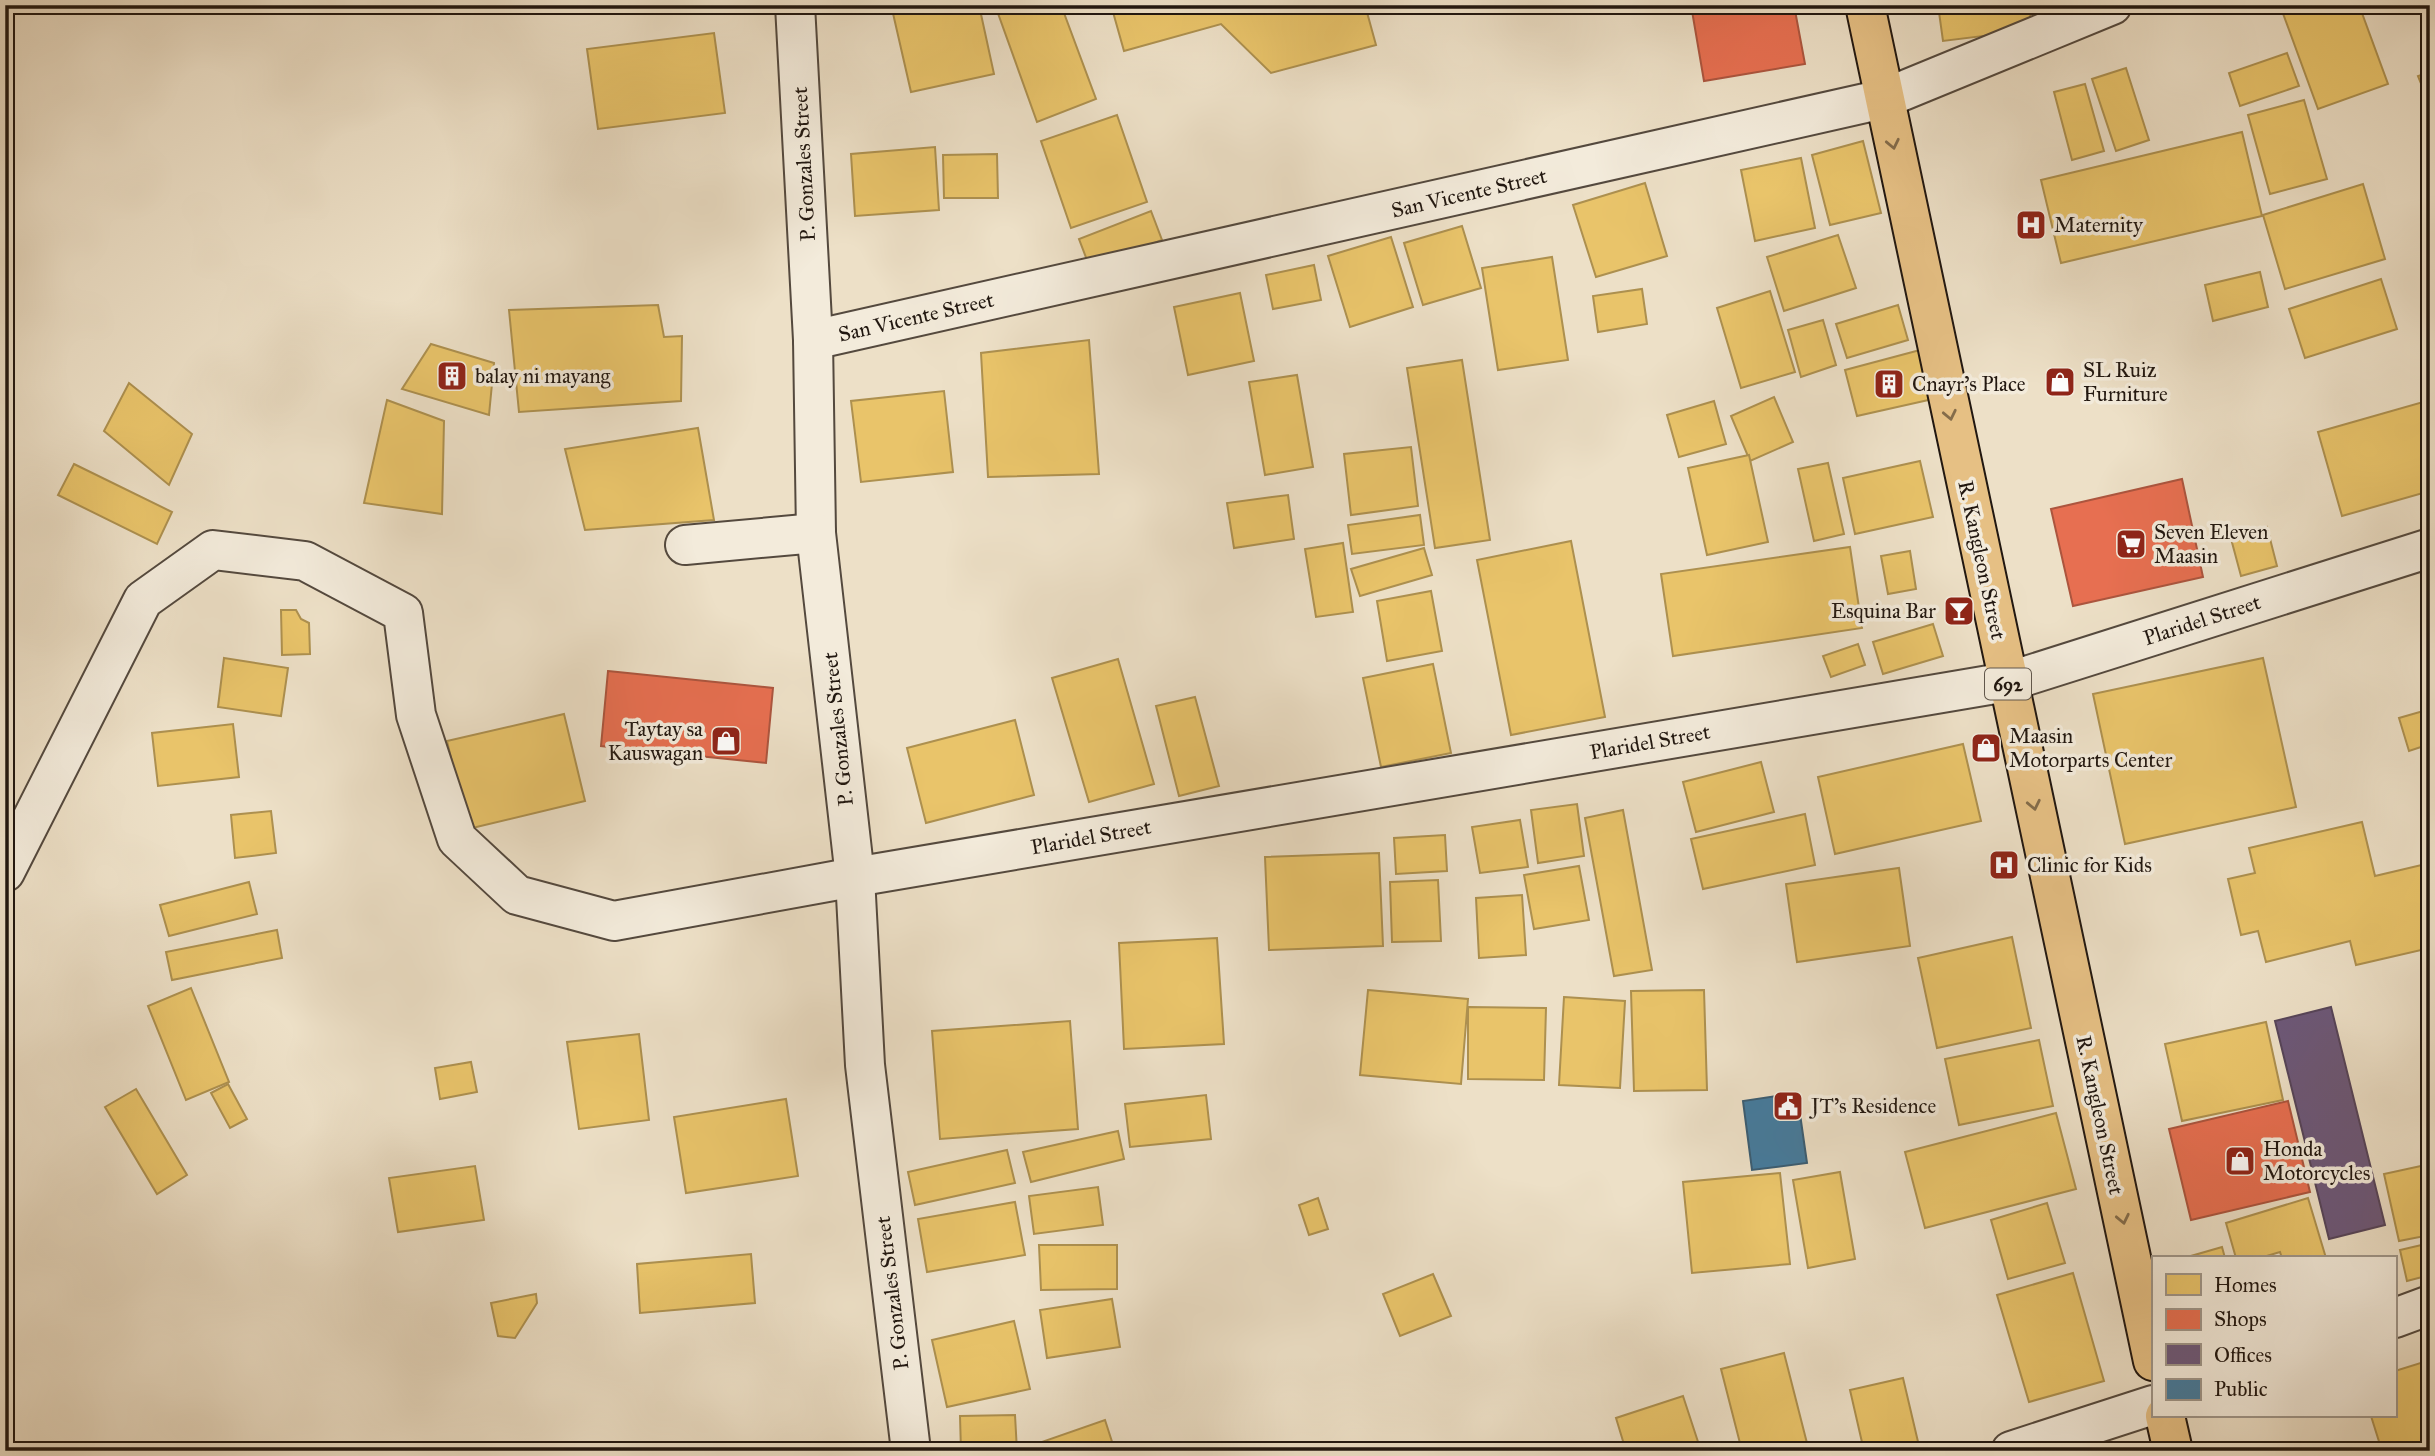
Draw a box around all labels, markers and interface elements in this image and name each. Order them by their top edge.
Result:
street label: P. Gonzales Street [787,86,821,242]
one-way arrow [1884,138,1899,150]
street label: San Vicente Street [1389,162,1550,224]
hospital icon: Maternity [2014,208,2048,242]
place label: Maternity [2054,212,2144,238]
street label: San Vicente Street [836,286,997,348]
place label: SL Ruiz Furniture [2083,357,2168,407]
building icon: balay ni mayang [435,359,469,393]
place label: balay ni mayang [475,363,611,389]
shop icon: SL Ruiz Furniture [2043,365,2077,399]
building icon: Cnayr's Place [1872,367,1906,401]
place label: Cnayr's Place [1912,371,2026,397]
one-way arrow [1942,409,1957,421]
street label: R. Kangleon Street [1952,478,2012,643]
place label: Seven Eleven Maasin [2154,519,2268,569]
supermarket icon: Seven Eleven Maasin [2114,527,2148,561]
street label: Plaridel Street [2140,589,2264,651]
bar icon: Esquina Bar [1942,594,1976,628]
place label: Esquina Bar [1831,598,1936,624]
street label: P. Gonzales Street [817,650,859,807]
road number: 692 [1985,668,2031,699]
place label: Taytay sa Kauswagan [608,716,703,766]
street label: Plaridel Street [1588,719,1713,765]
place label: Maasin Motorparts Center [2009,723,2173,773]
shop icon: Taytay sa Kauswagan [709,724,743,758]
shop icon: Maasin Motorparts Center [1969,731,2003,765]
one-way arrow [2025,799,2040,811]
street label: Plaridel Street [1029,814,1154,860]
hospital icon: Clinic for Kids [1987,848,2021,882]
place label: Clinic for Kids [2027,852,2152,878]
street label: R. Kangleon Street [2070,1033,2130,1198]
public building icon: JT's Residence [1771,1089,1805,1123]
place label: JT's Residence [1809,1093,1936,1119]
place label: Honda Motorcycles [2263,1136,2370,1186]
shop icon: Honda Motorcycles [2223,1144,2257,1178]
one-way arrow [2114,1213,2129,1225]
street label: P. Gonzales Street [870,1214,914,1371]
legend [2152,1256,2396,1418]
text: Homes [2214,1272,2277,1298]
text: Shops [2214,1306,2267,1332]
text: Offices [2214,1342,2272,1368]
text: Public [2214,1376,2268,1402]

